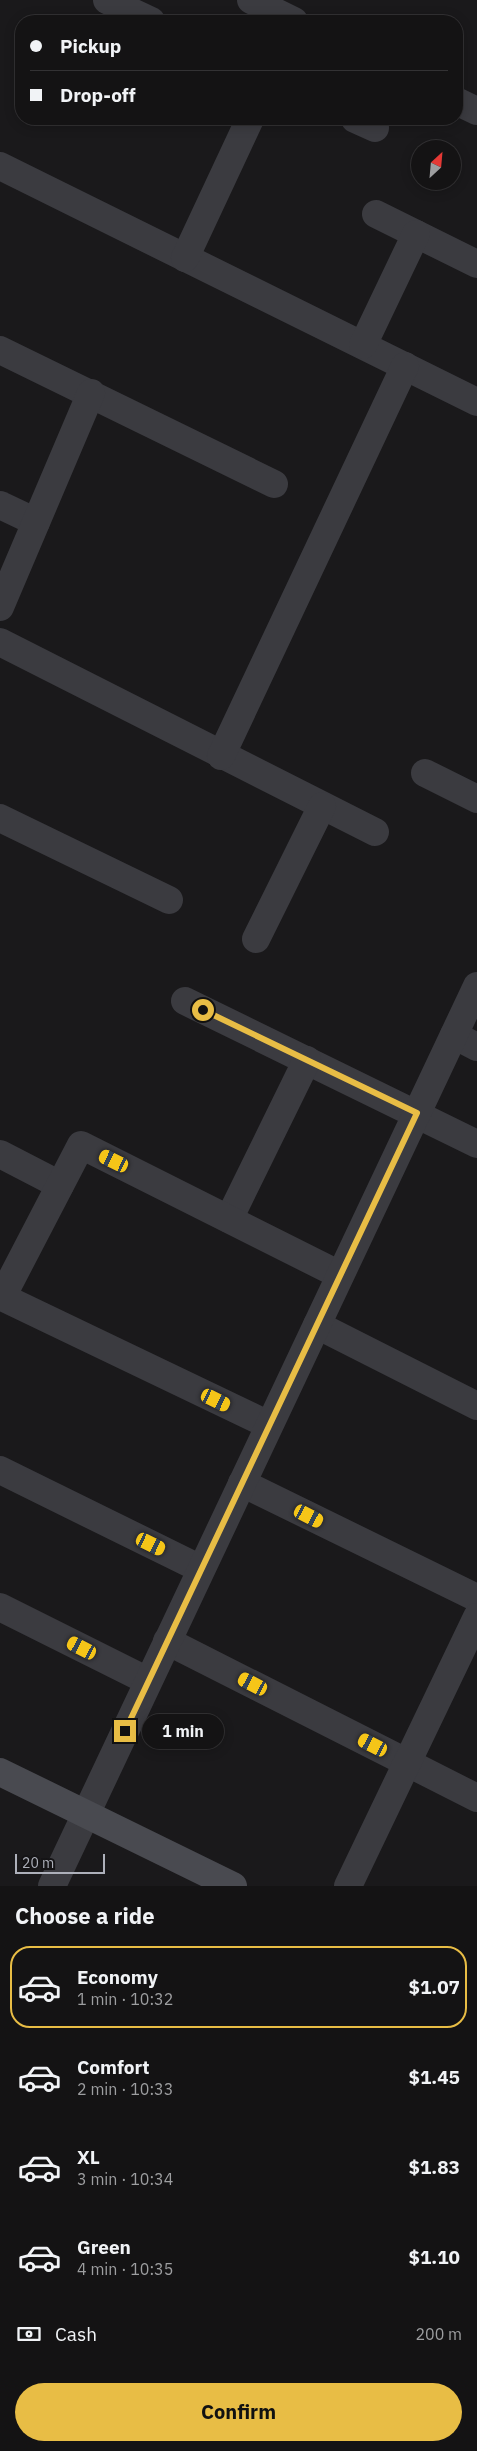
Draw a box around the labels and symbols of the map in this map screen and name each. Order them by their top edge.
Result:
north arrow [411,140,461,190]
route start [192,999,214,1021]
car [97,1148,130,1174]
car [199,1387,232,1413]
car [292,1503,325,1529]
car [134,1531,167,1557]
car [65,1635,98,1661]
car [236,1671,269,1697]
callout: 1 min [142,1714,225,1748]
route end [114,1720,136,1742]
car [356,1732,389,1758]
scale bar [15,1851,105,1874]

